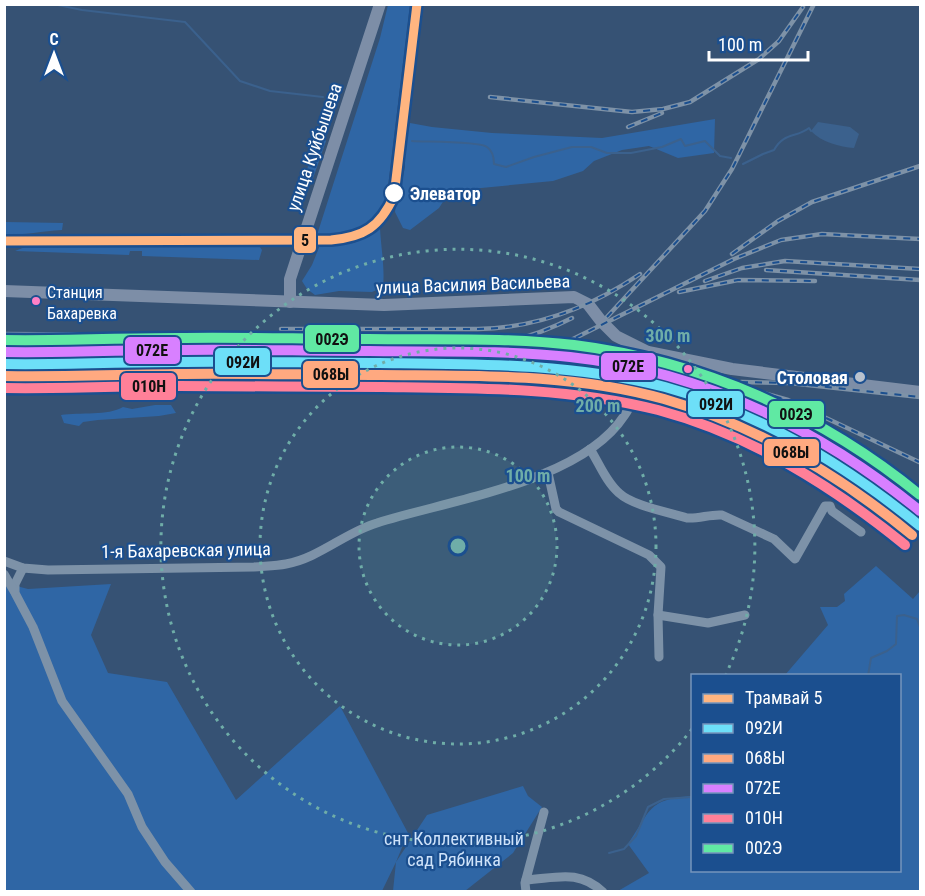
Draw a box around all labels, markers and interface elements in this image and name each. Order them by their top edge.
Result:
north arrow [24,24,84,84]
scale bar [709,24,808,62]
text: С [49,30,59,49]
text: 100 m [718,34,762,55]
street label: улица Куйбышева [282,80,346,214]
marker: Элеватор [383,182,405,204]
place label: Элеватор [410,183,481,204]
line badge: 5 [293,226,317,254]
text: 5 [301,231,309,250]
street label: улица Василия Васильева [375,270,571,298]
place label: Станция Бахаревка [47,283,117,323]
marker: Станция Бахаревка [30,295,42,307]
line badge: 002Э [304,324,360,353]
text: 300 m [646,325,690,346]
text: 002Э [315,330,349,349]
line badge: 072Е [124,336,181,365]
text: 072Е [136,341,168,360]
line badge: 092И [214,347,271,376]
line badge: 072Е [600,352,657,381]
text: 092И [226,353,260,372]
text: 072Е [612,357,644,376]
line badge: 068Ы [302,360,359,389]
unlabelled marker [682,363,694,375]
text: 068Ы [313,365,349,384]
place label: Столовая [777,367,848,388]
marker: Столовая [853,370,867,384]
line badge: 010Н [120,372,177,401]
text: 010Н [132,377,166,396]
line badge: 092И [687,390,744,418]
text: 200 m [576,395,620,416]
text: 092И [699,395,733,414]
line badge: 002Э [768,400,825,428]
text: 002Э [779,405,813,424]
line badge: 068Ы [763,438,820,467]
text: 068Ы [773,443,809,462]
text: 100 m [506,465,550,486]
centre of rings [448,536,468,556]
street label: 1-я Бахаревская улица [101,538,271,562]
legend [691,674,901,872]
text: Трамвай 5 [745,687,823,708]
text: 092И [745,717,783,738]
text: 068Ы [745,747,785,768]
text: 072Е [745,777,781,798]
text: 010Н [745,807,783,828]
park label: снт Коллективный сад Рябинка [384,828,524,870]
text: 002Э [745,837,782,858]

